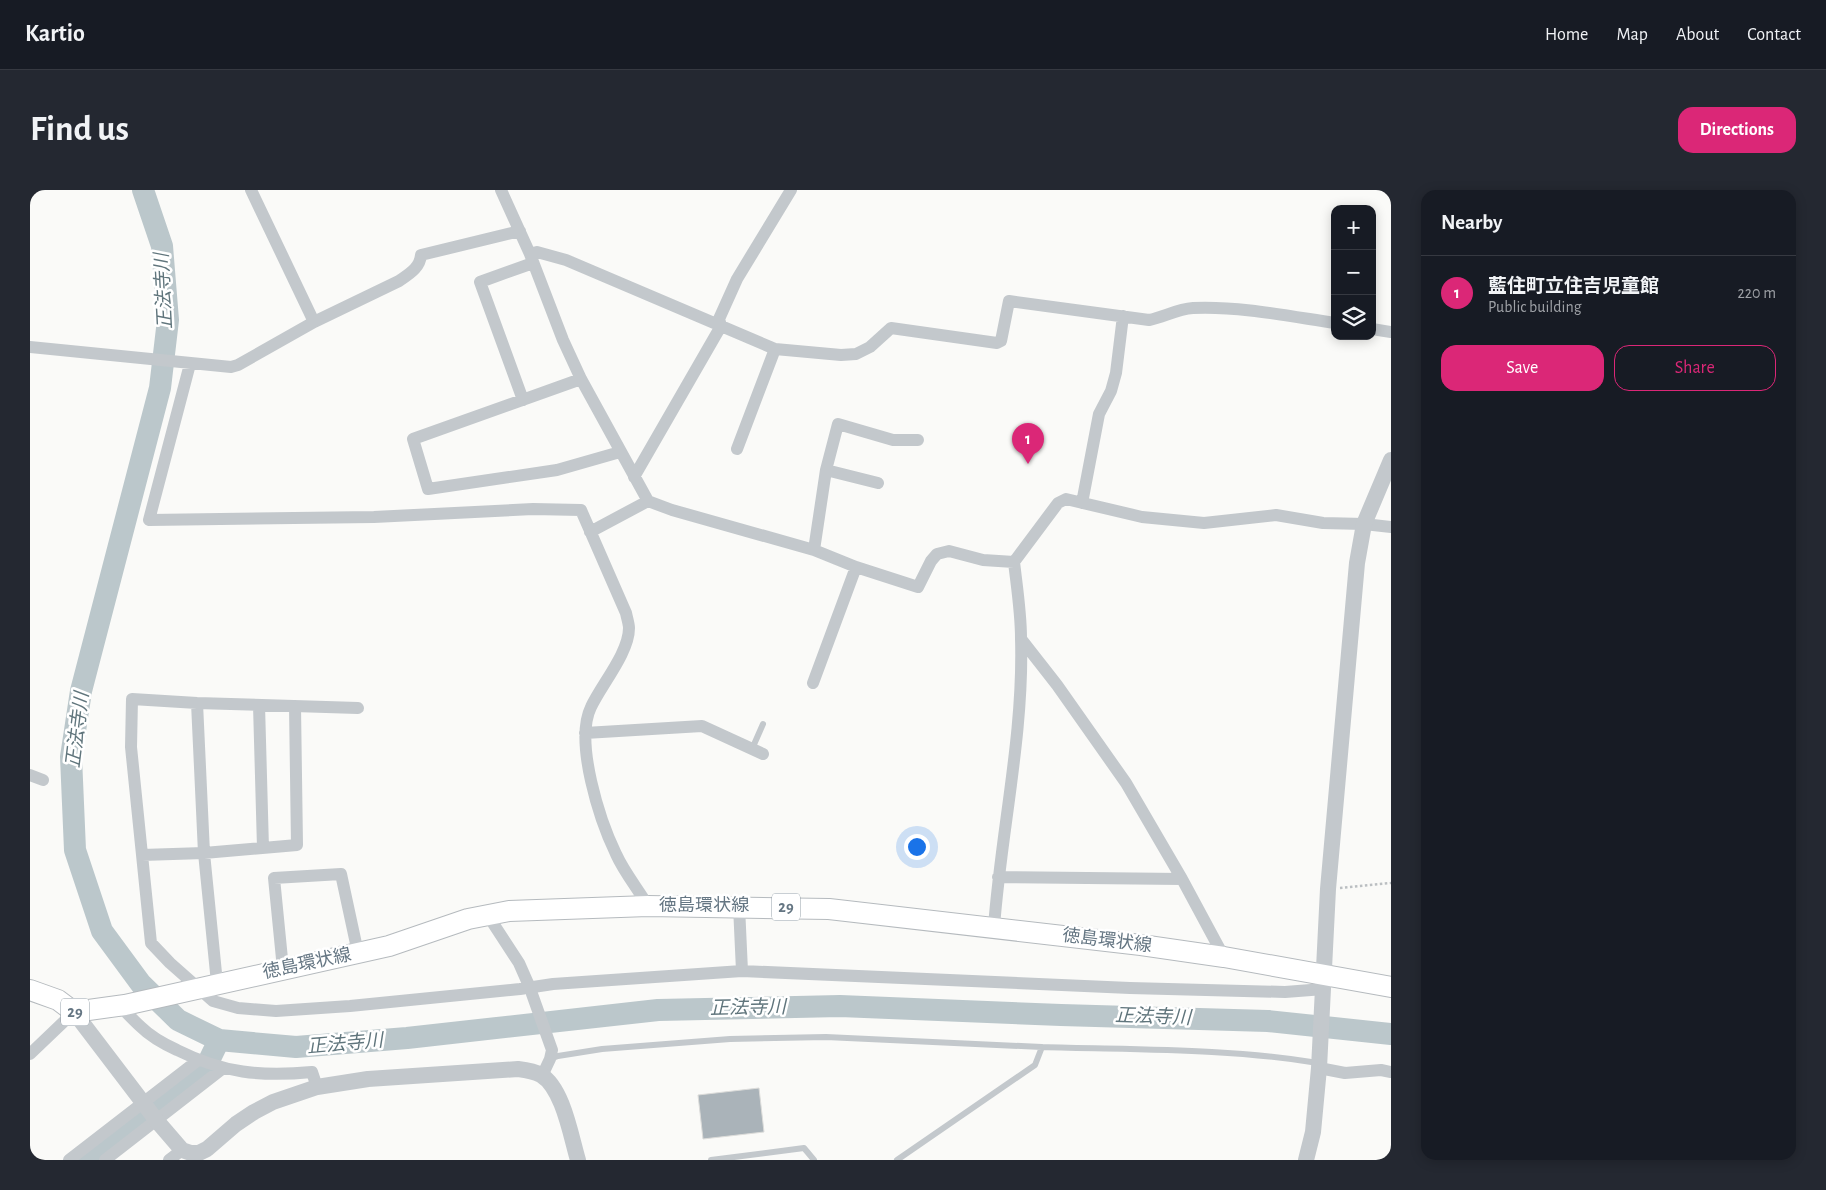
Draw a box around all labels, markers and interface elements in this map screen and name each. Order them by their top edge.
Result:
text: Kartio [25,22,85,46]
text: Home [1545,26,1588,44]
text: Map [1616,26,1648,44]
text: About [1676,26,1719,44]
text: Contact [1747,26,1801,44]
button: Directions [1678,107,1796,153]
text: Find us [30,112,129,147]
map controls [1331,205,1376,340]
button: + [1331,205,1376,250]
text: Nearby [1441,212,1502,233]
button: − [1331,250,1376,295]
water label: 正法寺川 [151,251,175,330]
text: 藍住町立住吉児童館 [1488,277,1659,296]
text: 1 [1454,285,1460,301]
text: 220 m [1738,285,1776,301]
button: layers [1331,295,1376,340]
text: Public building [1488,299,1582,315]
button: Save [1441,345,1604,391]
button: Share [1614,345,1776,391]
pin: 1 [1012,423,1044,464]
water label: 正法寺川 [63,689,92,769]
your location [904,834,930,860]
road number: 29 [772,894,800,920]
street label: 徳島環状線 [659,895,749,915]
street label: 徳島環状線 [1061,925,1153,955]
street label: 徳島環状線 [261,944,353,982]
water label: 正法寺川 [710,997,788,1018]
road number: 29 [61,999,89,1026]
water label: 正法寺川 [1115,1005,1193,1028]
water label: 正法寺川 [306,1030,386,1057]

